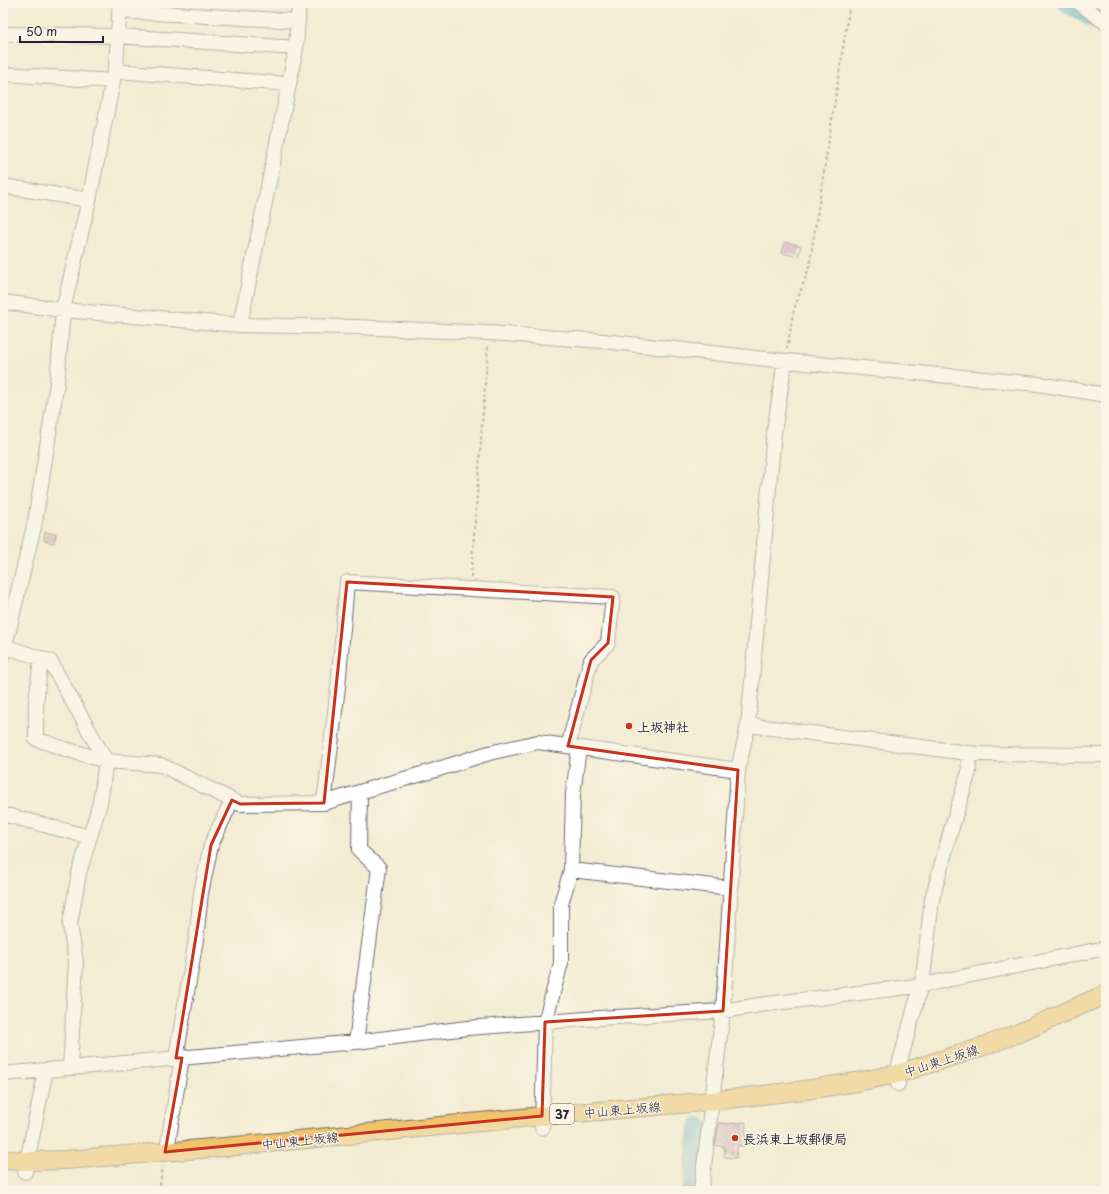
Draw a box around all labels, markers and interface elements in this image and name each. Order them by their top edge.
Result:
scale bar [20,18,103,44]
text: 50 m [26,22,57,40]
place label: 上坂神社 [637,717,689,736]
marker: 上坂神社 [624,721,634,731]
street label: 中山東上坂線 [901,1039,982,1081]
street label: 中山東上坂線 [582,1096,663,1122]
road number: 37 [550,1104,574,1124]
street label: 中山東上坂線 [260,1126,341,1154]
place label: 長浜東上坂郵便局 [743,1129,847,1148]
marker: 長浜東上坂郵便局 [730,1133,740,1143]

